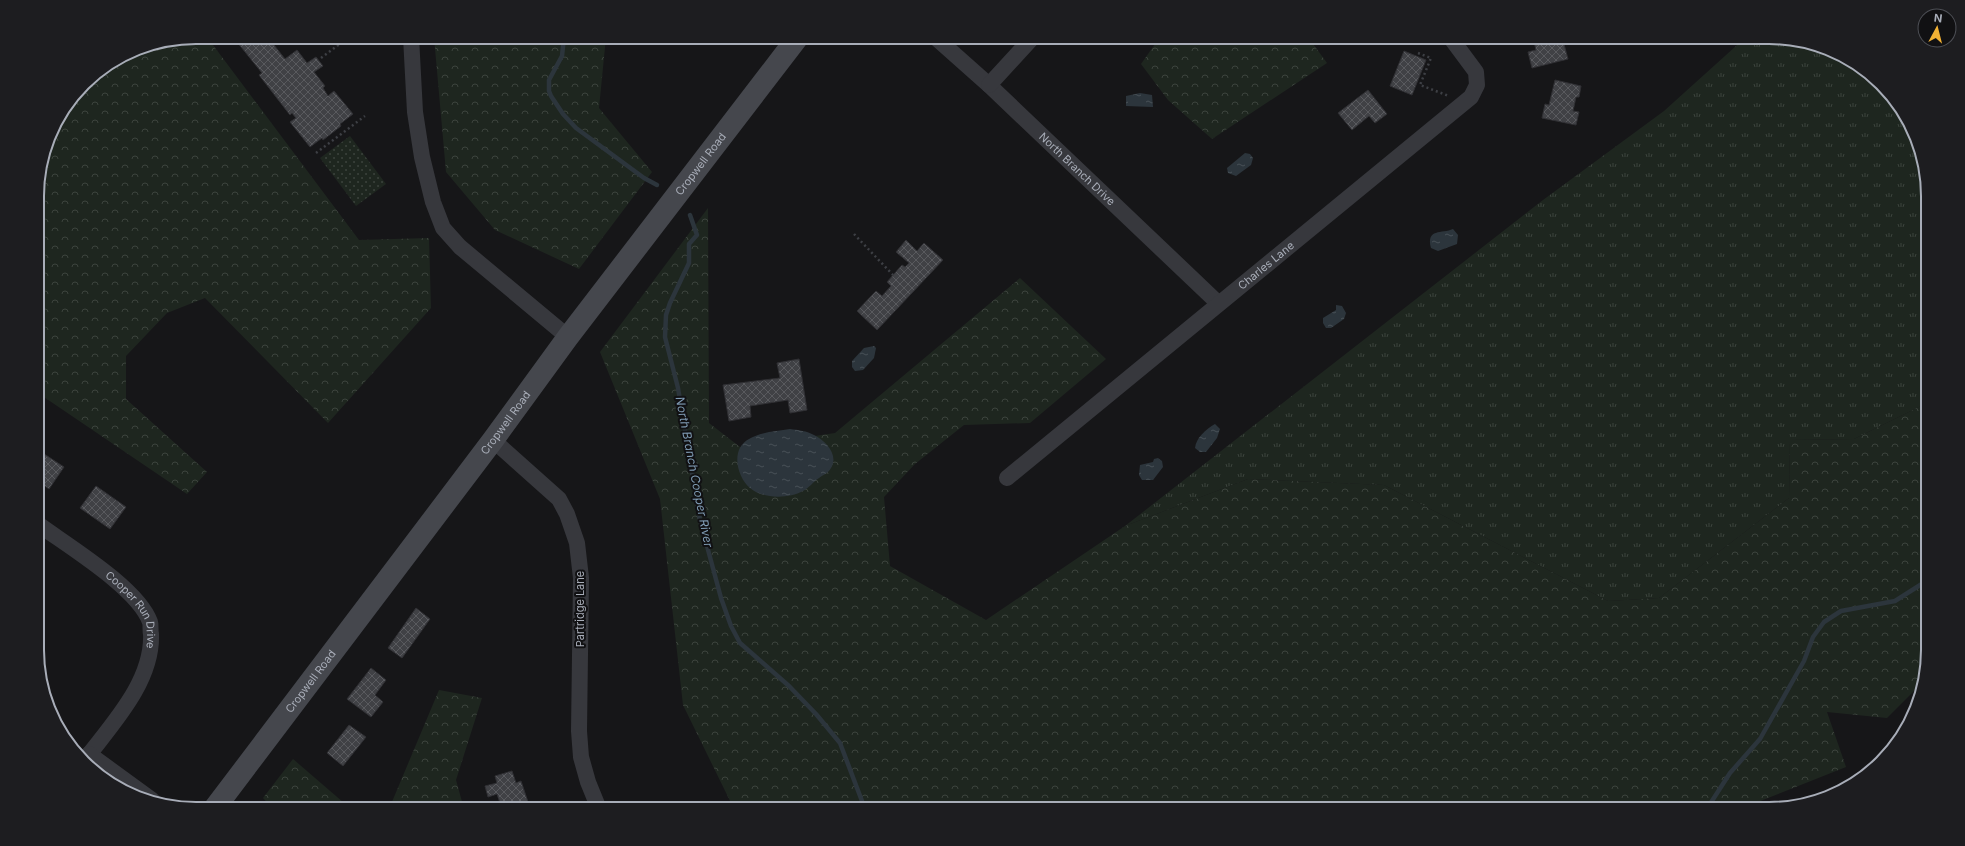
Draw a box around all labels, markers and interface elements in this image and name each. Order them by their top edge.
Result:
north arrow [1917,8,1957,48]
text: N [1933,11,1943,26]
street label: North Branch Drive [1036,129,1118,208]
street label: Cropwell Road [672,130,729,198]
street label: Charles Lane [1235,238,1297,293]
street label: Cropwell Road [478,388,533,457]
water label: North Branch Cooper River [673,395,717,549]
street label: Cooper Run Drive [103,568,158,649]
street label: Partridge Lane [573,571,587,647]
street label: Cropwell Road [282,647,339,716]

